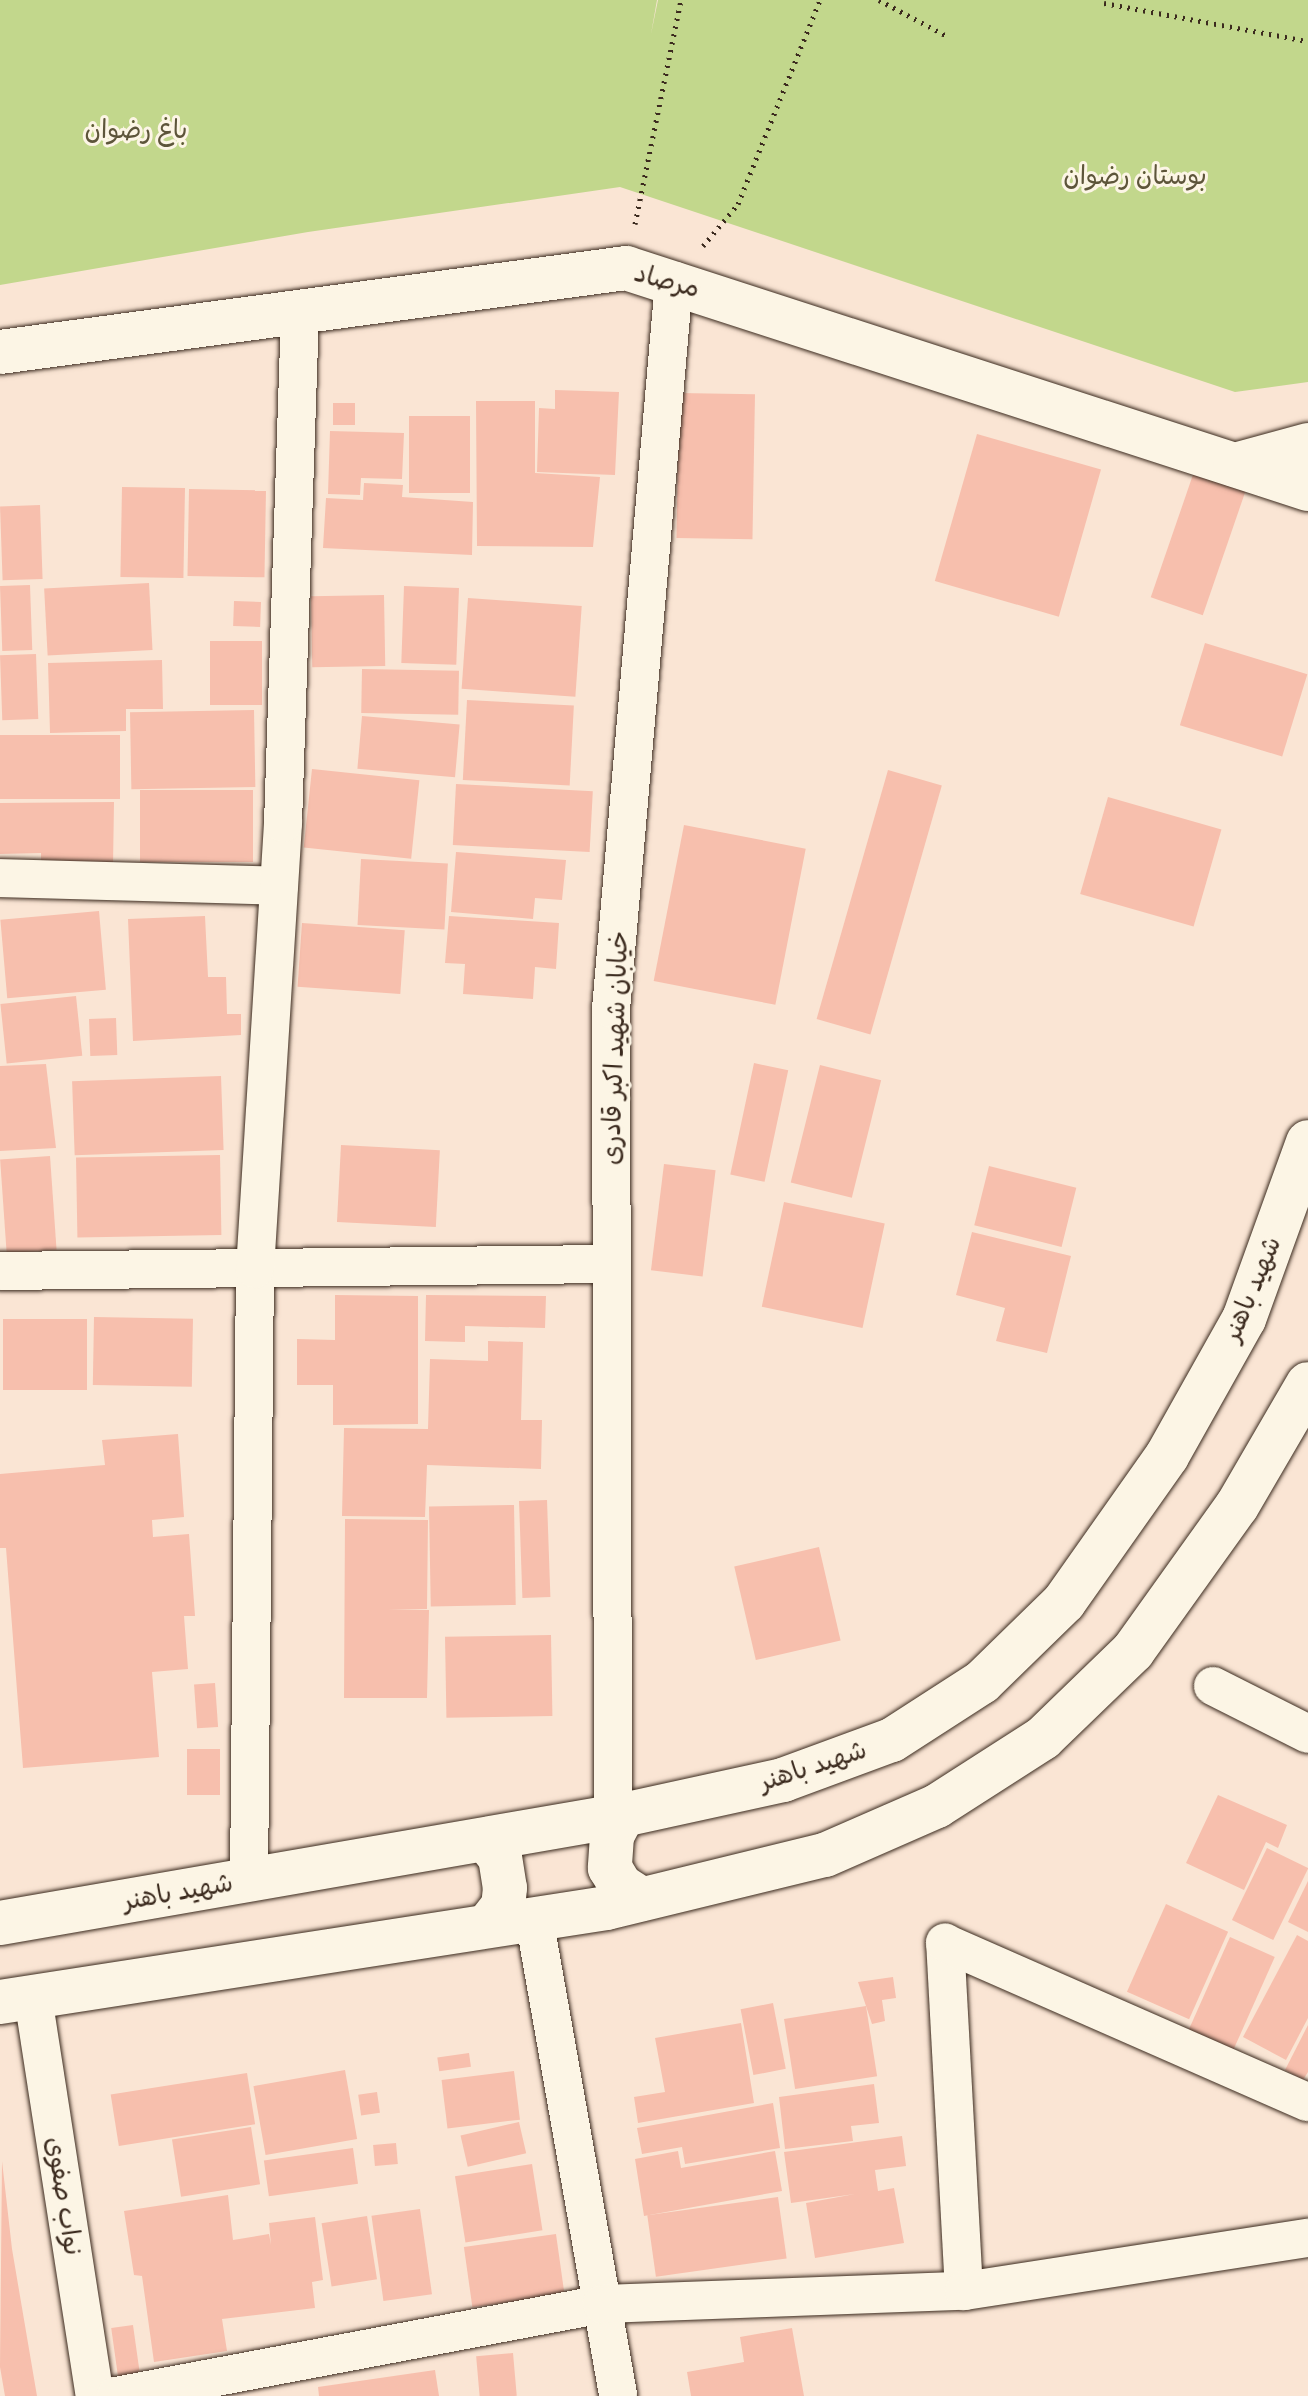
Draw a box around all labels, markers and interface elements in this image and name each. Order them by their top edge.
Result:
park label: باغ رضوان [85,114,187,146]
park label: بوستان رضوان [1063,160,1207,192]
street label: مرصاد [631,257,703,305]
street label: خیابان شهید اکبر قادری [595,930,635,1166]
street label: شهید باهنر [1216,1232,1288,1346]
street label: شهید باهنر [755,1734,871,1798]
street label: شهید باهنر [121,1867,235,1917]
street label: نواب صفوی [39,2135,89,2257]

